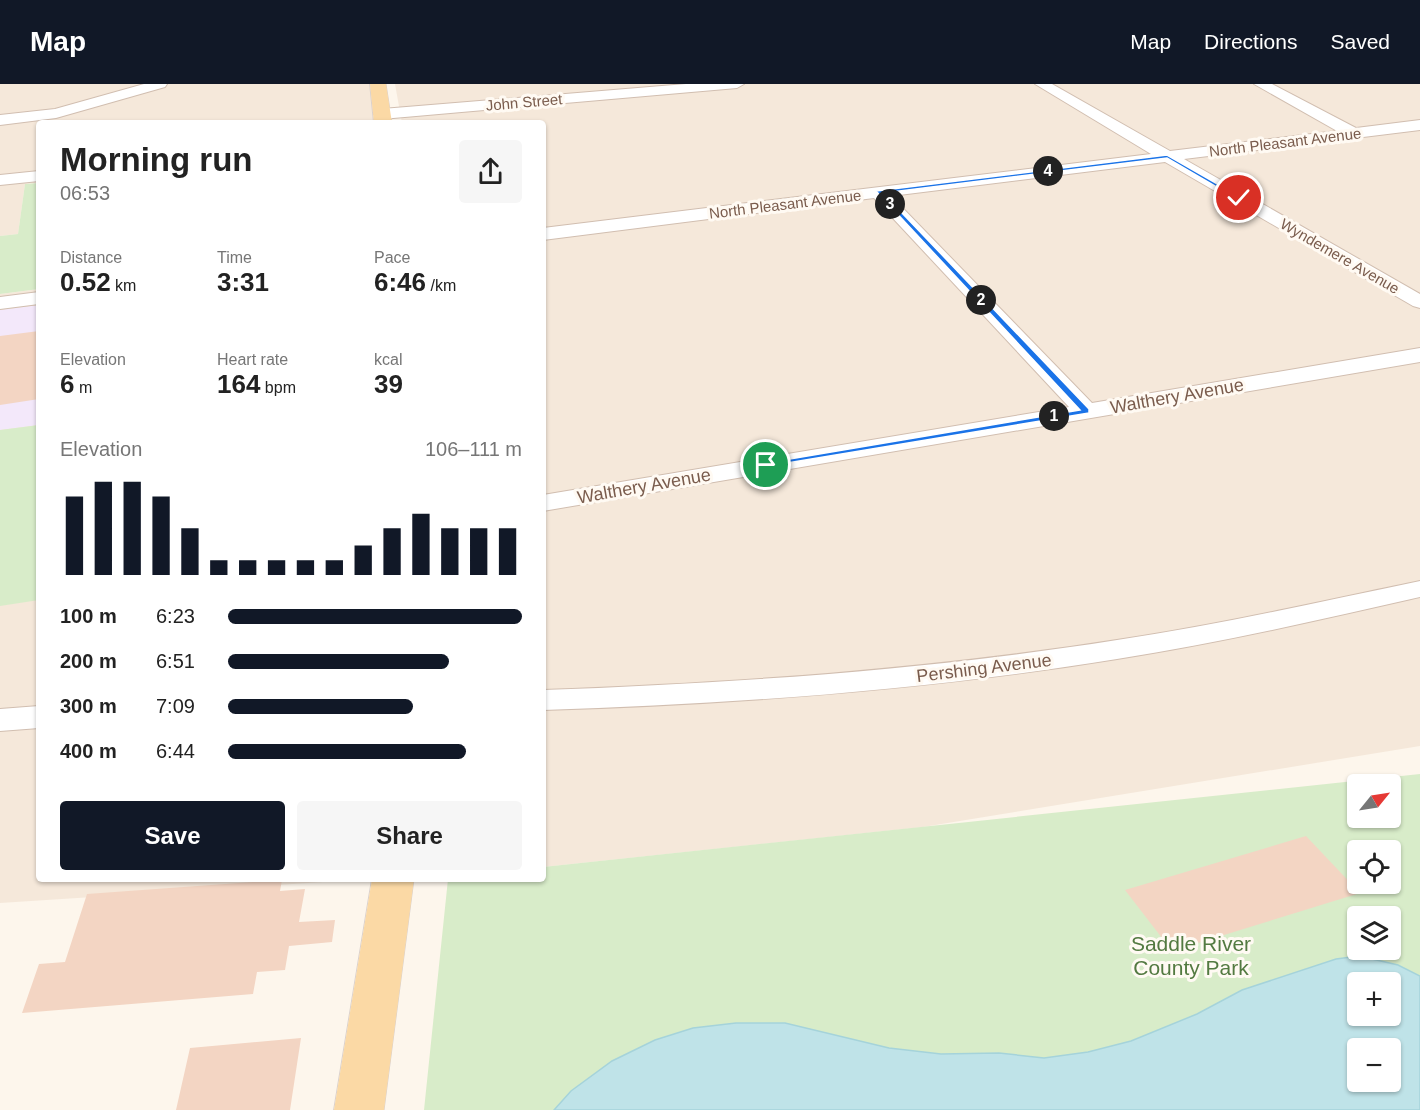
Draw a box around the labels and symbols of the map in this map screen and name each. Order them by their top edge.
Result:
street label: John Street [485,90,564,114]
street label: North Pleasant Avenue [1208,124,1362,160]
pin: 4 [1033,156,1063,186]
pin [1213,172,1264,223]
street label: North Pleasant Avenue [708,186,862,222]
pin: 3 [875,189,905,219]
street label: Wyndemere Avenue [1277,215,1403,297]
pin: 2 [966,285,996,315]
street label: Walthery Avenue [1109,374,1245,418]
pin: 1 [1039,401,1069,431]
pin [740,439,791,490]
street label: Walthery Avenue [576,464,712,508]
street label: Pershing Avenue [915,650,1053,686]
north arrow [1347,774,1401,828]
park label: Saddle River County Park [1131,932,1251,979]

